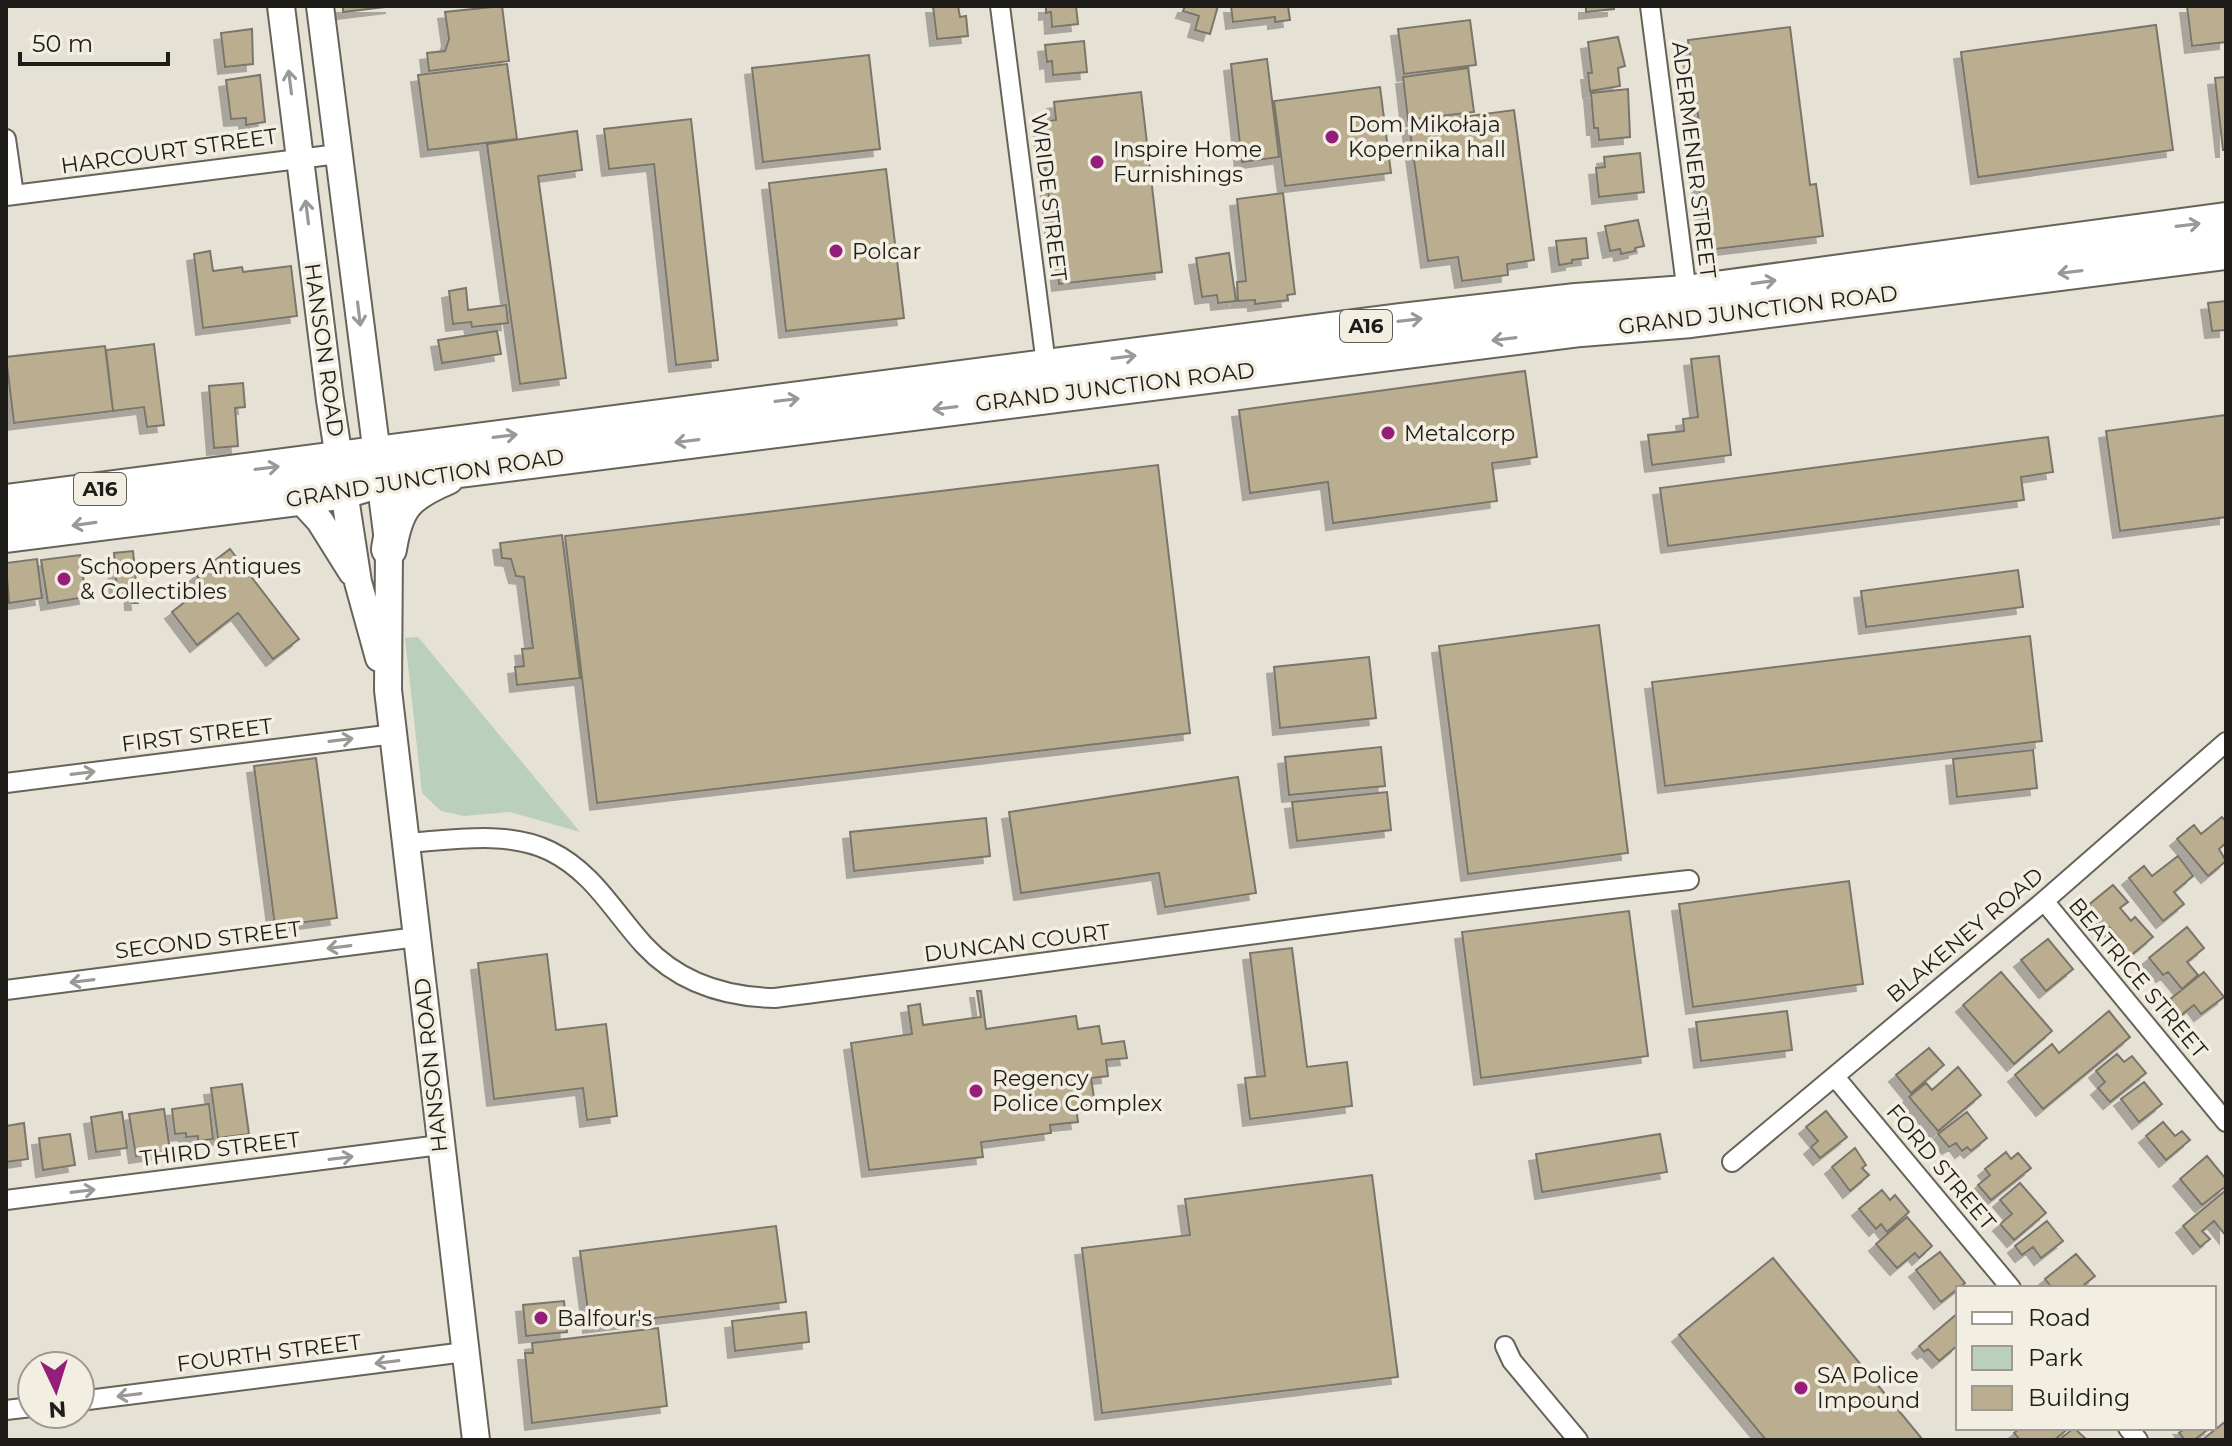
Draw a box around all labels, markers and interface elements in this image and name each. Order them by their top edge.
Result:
scale bar [20,16,168,66]
text: 50 m [32,29,93,58]
street label: ADERMENER STREET [1666,40,1722,280]
one-way arrow [282,70,297,95]
street label: WRIDE STREET [1025,111,1073,283]
place label: Dom Mikołaja Kopernika hall [1348,111,1506,163]
street label: HARCOURT STREET [59,122,279,180]
marker: Dom Mikołaja Kopernika hall [1323,128,1341,146]
place label: Inspire Home Furnishings [1113,136,1262,188]
marker: Inspire Home Furnishings [1088,153,1106,171]
one-way arrow [299,199,314,226]
one-way arrow [2175,217,2200,232]
place label: Polcar [852,238,921,265]
marker: Polcar [827,242,845,260]
street label: HANSON ROAD [298,261,350,439]
one-way arrow [2058,265,2083,280]
one-way arrow [1750,274,1776,289]
street label: GRAND JUNCTION ROAD [1617,279,1899,341]
one-way arrow [352,301,367,327]
road number: A16 [1340,310,1392,342]
one-way arrow [1396,313,1423,328]
one-way arrow [1491,332,1517,347]
one-way arrow [1111,349,1136,364]
street label: GRAND JUNCTION ROAD [974,356,1256,418]
one-way arrow [773,392,799,407]
one-way arrow [932,401,959,416]
place label: Metalcorp [1404,420,1515,447]
marker: Metalcorp [1379,424,1397,442]
one-way arrow [491,429,518,444]
one-way arrow [675,434,701,449]
street label: GRAND JUNCTION ROAD [284,443,566,513]
one-way arrow [254,460,279,475]
road number: A16 [74,473,126,505]
one-way arrow [72,517,97,532]
place label: Schoopers Antiques & Collectibles [80,553,301,605]
marker: Schoopers Antiques & Collectibles [55,570,73,588]
street label: FIRST STREET [120,712,274,758]
one-way arrow [327,733,354,748]
one-way arrow [69,766,96,781]
street label: BLAKENEY ROAD [1881,862,2049,1008]
street label: BEATRICE STREET [2063,892,2213,1064]
street label: SECOND STREET [113,915,303,965]
street label: DUNCAN COURT [922,918,1112,968]
one-way arrow [326,940,353,955]
one-way arrow [69,973,95,988]
street label: HANSON ROAD [408,976,454,1154]
place label: Regency Police Complex [992,1065,1162,1117]
marker: Regency Police Complex [967,1082,985,1100]
street label: FORD STREET [1881,1099,2002,1236]
street label: THIRD STREET [138,1126,302,1172]
one-way arrow [328,1150,353,1165]
one-way arrow [69,1183,96,1198]
legend [1956,1286,2216,1430]
text: Road [2028,1303,2091,1332]
place label: Balfour's [557,1305,653,1332]
marker: Balfour's [532,1309,550,1327]
street label: FOURTH STREET [175,1328,363,1378]
text: Park [2028,1343,2083,1372]
north arrow [16,1350,96,1430]
one-way arrow [375,1355,400,1370]
place label: SA Police Impound [1817,1362,1920,1414]
marker: SA Police Impound [1792,1379,1810,1397]
text: Building [2028,1383,2131,1412]
one-way arrow [117,1388,143,1403]
text: N [48,1395,67,1424]

